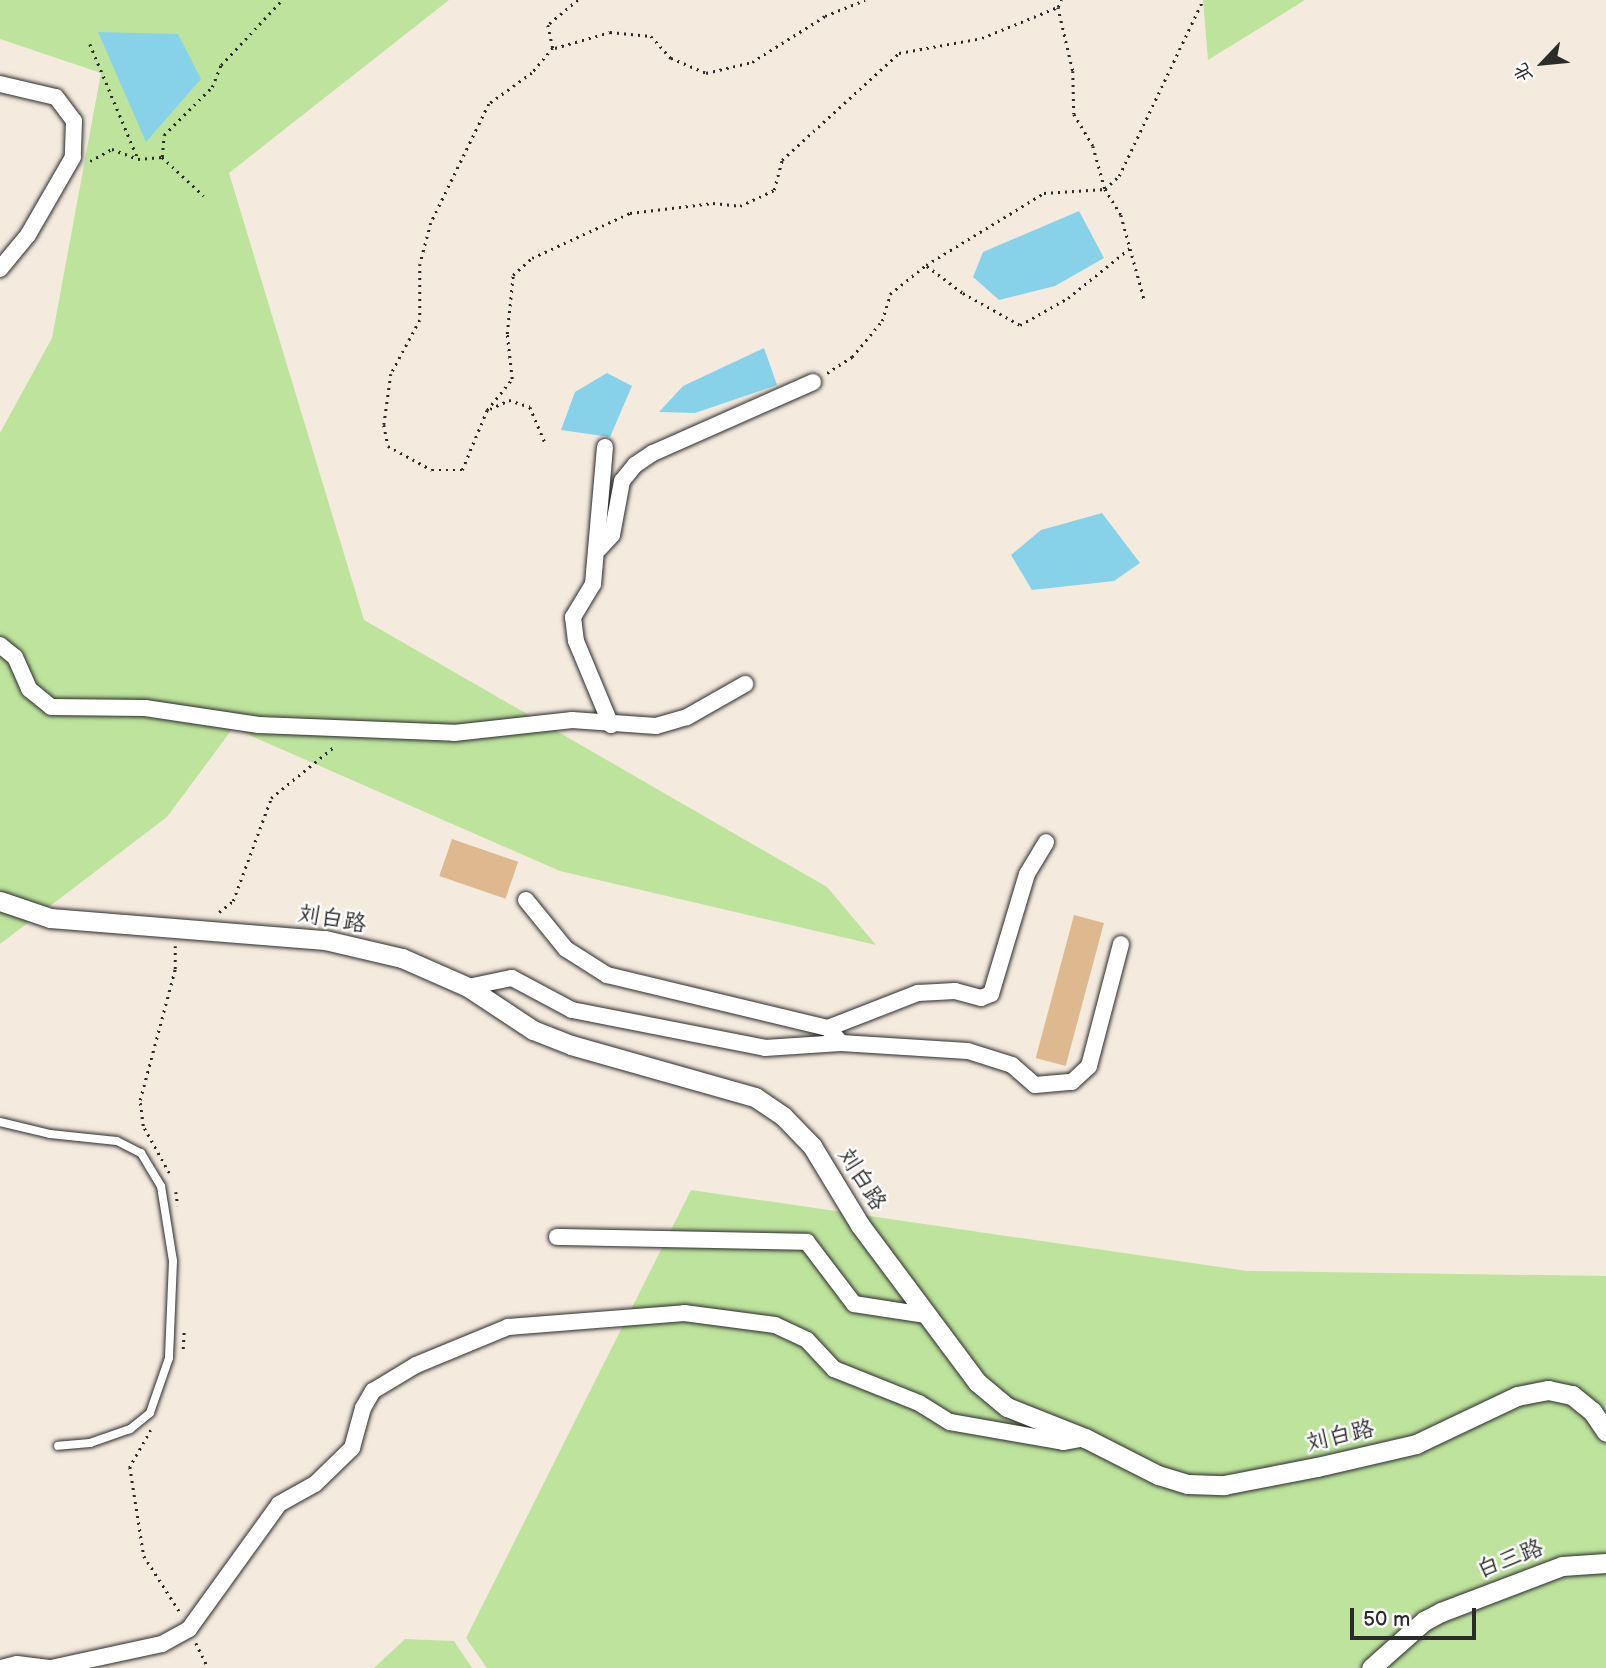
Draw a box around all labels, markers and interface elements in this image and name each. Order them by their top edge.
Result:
north arrow [1508,28,1578,98]
text: 北 [1509,59,1538,86]
street label: 刘白路 [296,899,368,939]
street label: 刘白路 [832,1142,892,1216]
street label: 刘白路 [1303,1415,1377,1457]
street label: 白三路 [1473,1534,1547,1584]
scale bar [1354,1594,1480,1638]
text: 50 m [1363,1607,1410,1632]

